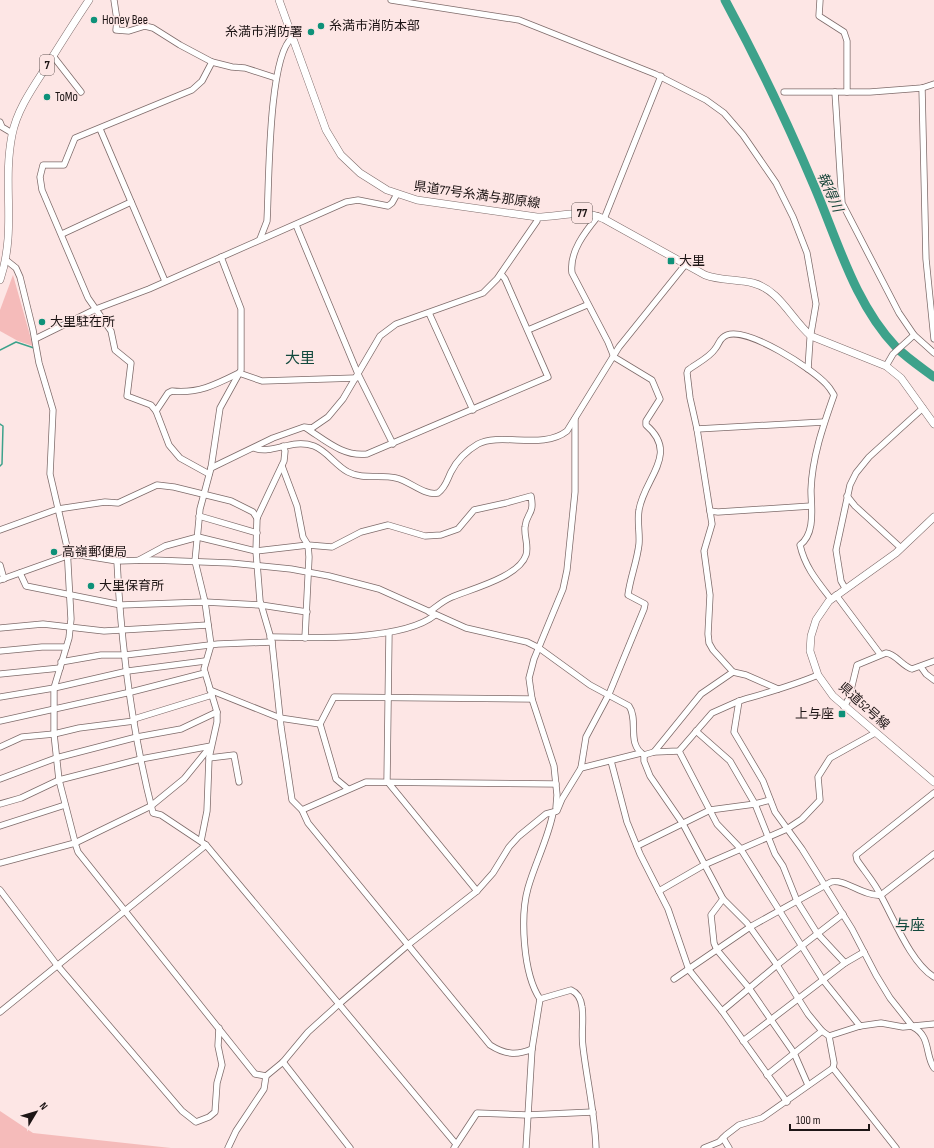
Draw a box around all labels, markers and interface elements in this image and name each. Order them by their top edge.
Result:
place label: Honey Bee [102,12,148,28]
marker: Honey Bee [89,15,99,25]
place label: 糸満市消防本部 [329,18,420,34]
marker: 糸満市消防本部 [316,21,326,31]
place label: 糸満市消防署 [225,24,303,40]
marker: 糸満市消防署 [306,27,316,37]
road number: 7 [40,55,54,75]
place label: ToMo [55,89,78,105]
marker: ToMo [42,92,52,102]
water label: 報得川 [814,169,847,216]
street label: 県道77号糸満与那原線 [413,178,541,212]
road number: 77 [572,203,592,223]
place label: 大里 [679,253,705,269]
marker: 大里 [666,256,676,266]
place label: 大里駐在所 [50,314,115,330]
marker: 大里駐在所 [37,317,47,327]
district label: 大里 [285,349,315,368]
place label: 高嶺郵便局 [62,544,127,560]
marker: 高嶺郵便局 [49,547,59,557]
place label: 大里保育所 [99,578,164,594]
marker: 大里保育所 [86,581,96,591]
street label: 県道52号線 [835,679,893,733]
place label: 上与座 [795,706,834,722]
marker: 上与座 [837,709,847,719]
district label: 与座 [895,916,925,935]
north arrow [16,1092,56,1132]
text: N [37,1100,50,1113]
scale bar [790,1106,869,1132]
text: 100 m [796,1113,821,1128]

